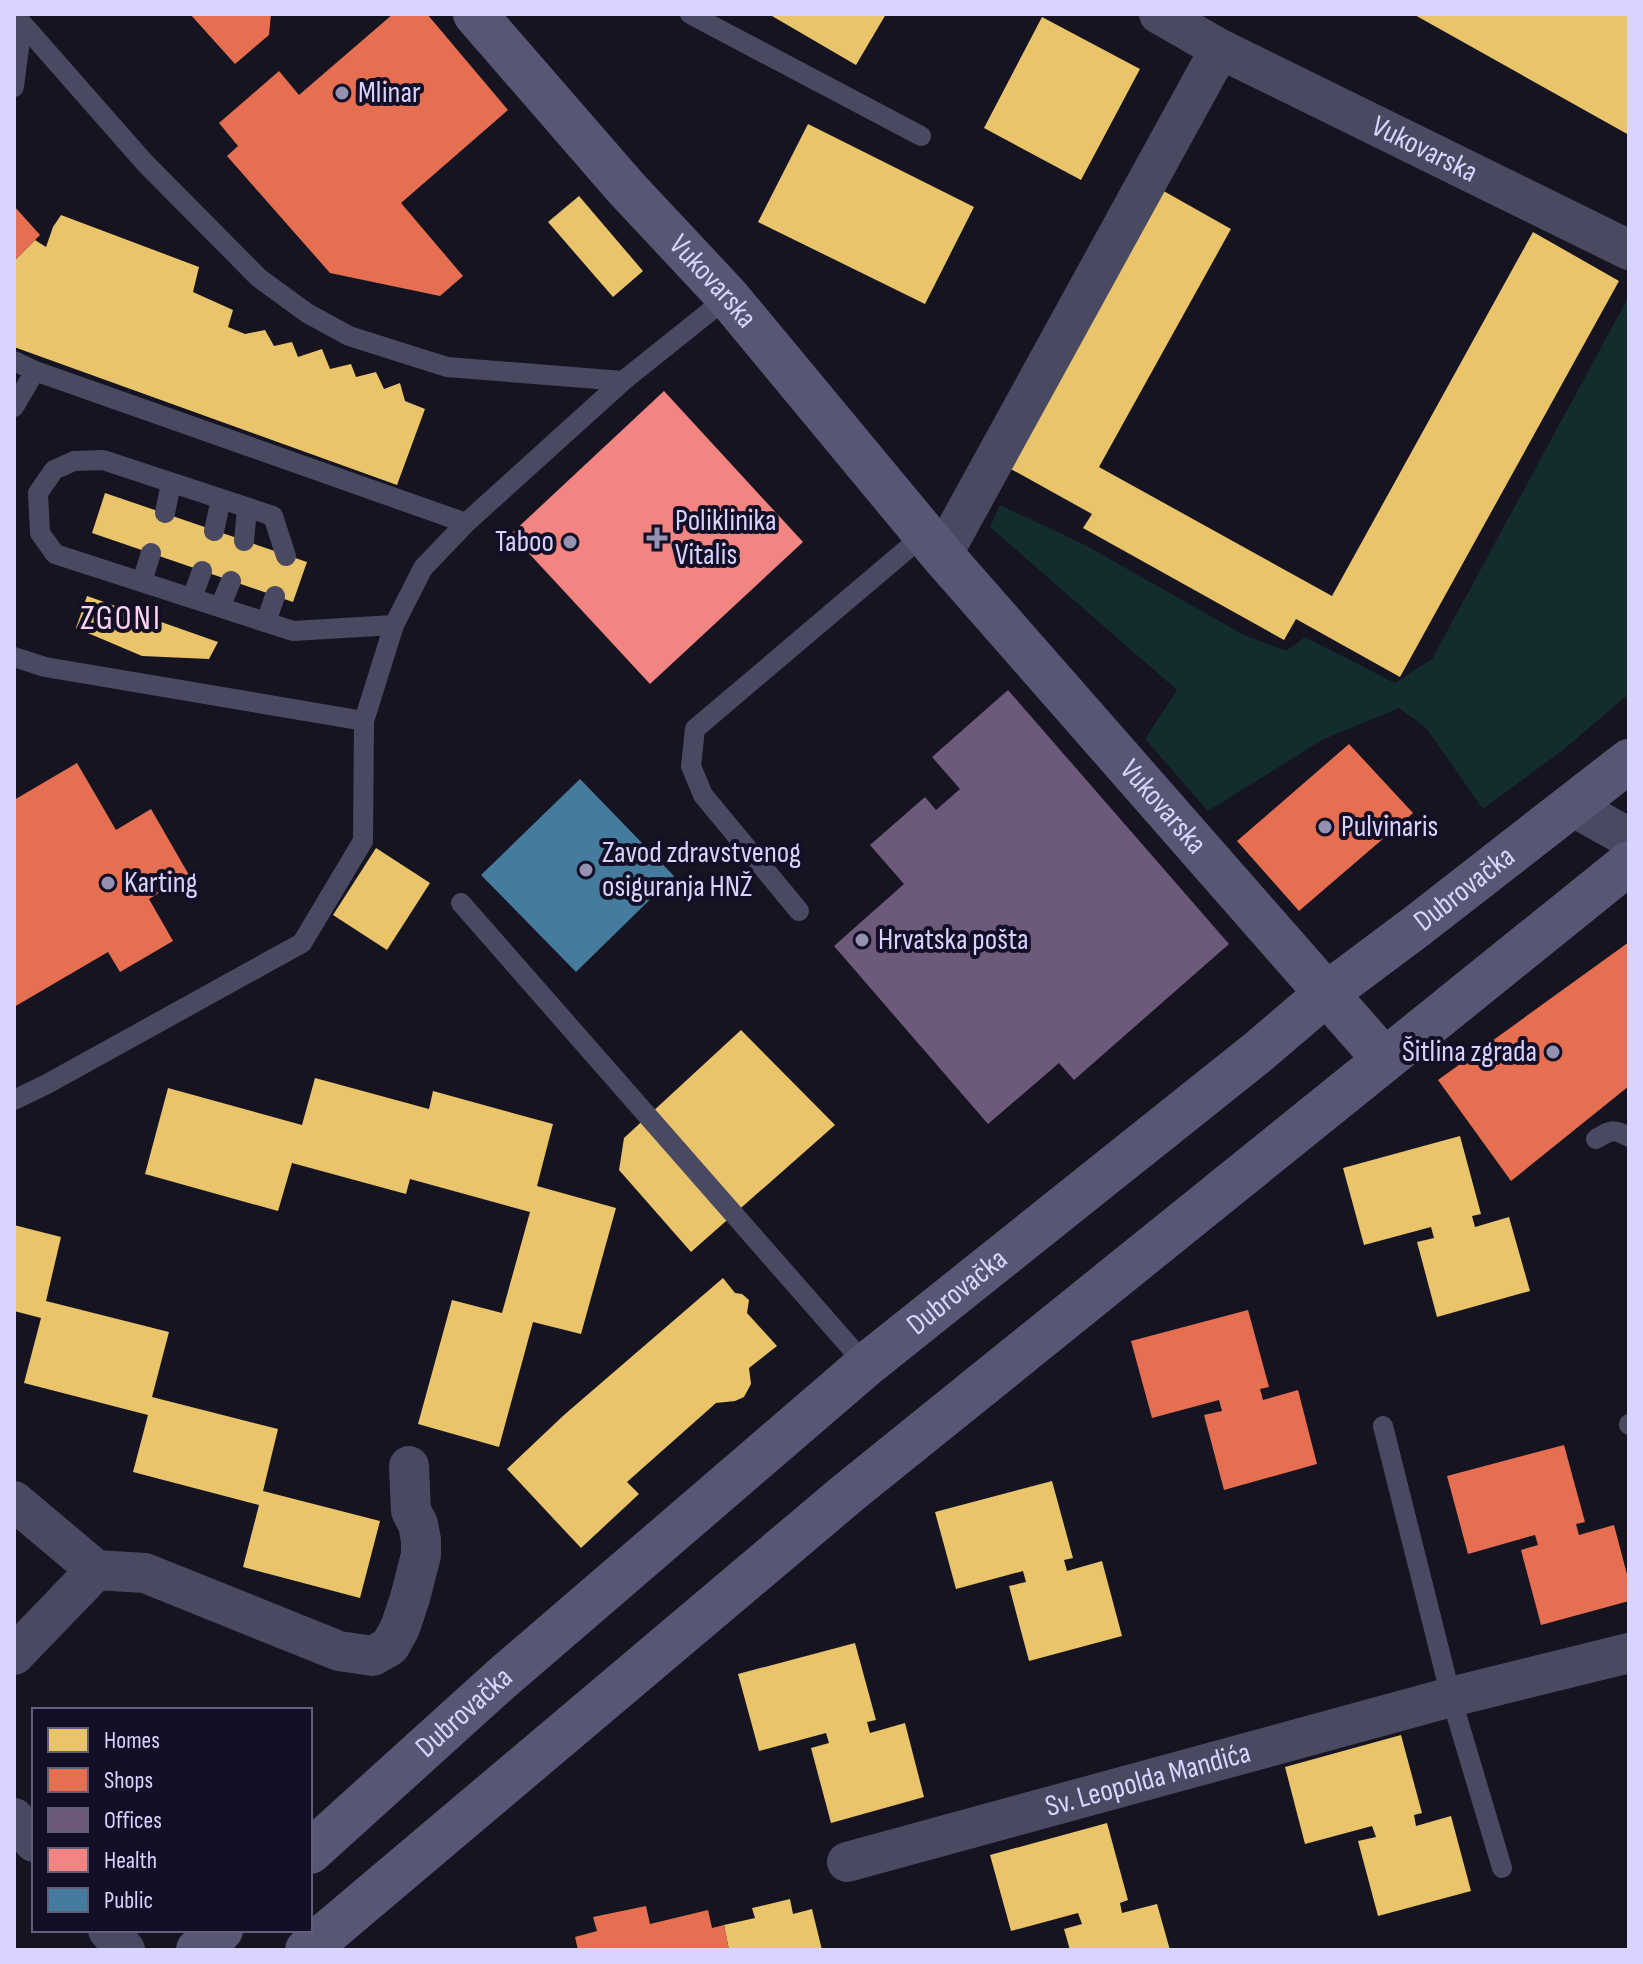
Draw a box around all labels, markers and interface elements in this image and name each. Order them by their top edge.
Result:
place label: Mlinar [358,75,421,111]
marker: Mlinar [333,84,351,102]
street label: Vukovarska [1365,108,1483,191]
street label: Vukovarska [661,227,764,336]
place label: Poliklinika Vitalis [675,503,777,573]
place label: Taboo [495,524,554,560]
marker: Poliklinika Vitalis [646,527,668,549]
marker: Taboo [561,533,579,551]
district label: ZGONI [80,598,162,639]
street label: Vukovarska [1112,752,1214,862]
place label: Pulvinaris [1341,809,1438,845]
marker: Pulvinaris [1316,818,1334,836]
place label: Zavod zdravstvenog osiguranja HNŽ [602,835,801,905]
street label: Dubrovačka [1407,839,1522,939]
marker: Zavod zdravstvenog osiguranja HNŽ [577,861,595,879]
place label: Karting [124,865,197,901]
marker: Karting [99,874,117,892]
place label: Hrvatska pošta [878,922,1028,958]
marker: Hrvatska pošta [853,931,871,949]
place label: Šitlina zgrada [1402,1034,1537,1070]
marker: Šitlina zgrada [1544,1043,1562,1061]
street label: Dubrovačka [900,1241,1015,1343]
street label: Dubrovačka [408,1659,520,1765]
legend [32,1708,312,1932]
text: Homes [104,1726,160,1755]
street label: Sv. Leopolda Mandića [1041,1735,1255,1825]
text: Shops [104,1766,153,1795]
text: Offices [104,1806,162,1835]
text: Health [104,1846,157,1875]
text: Public [104,1886,153,1915]

